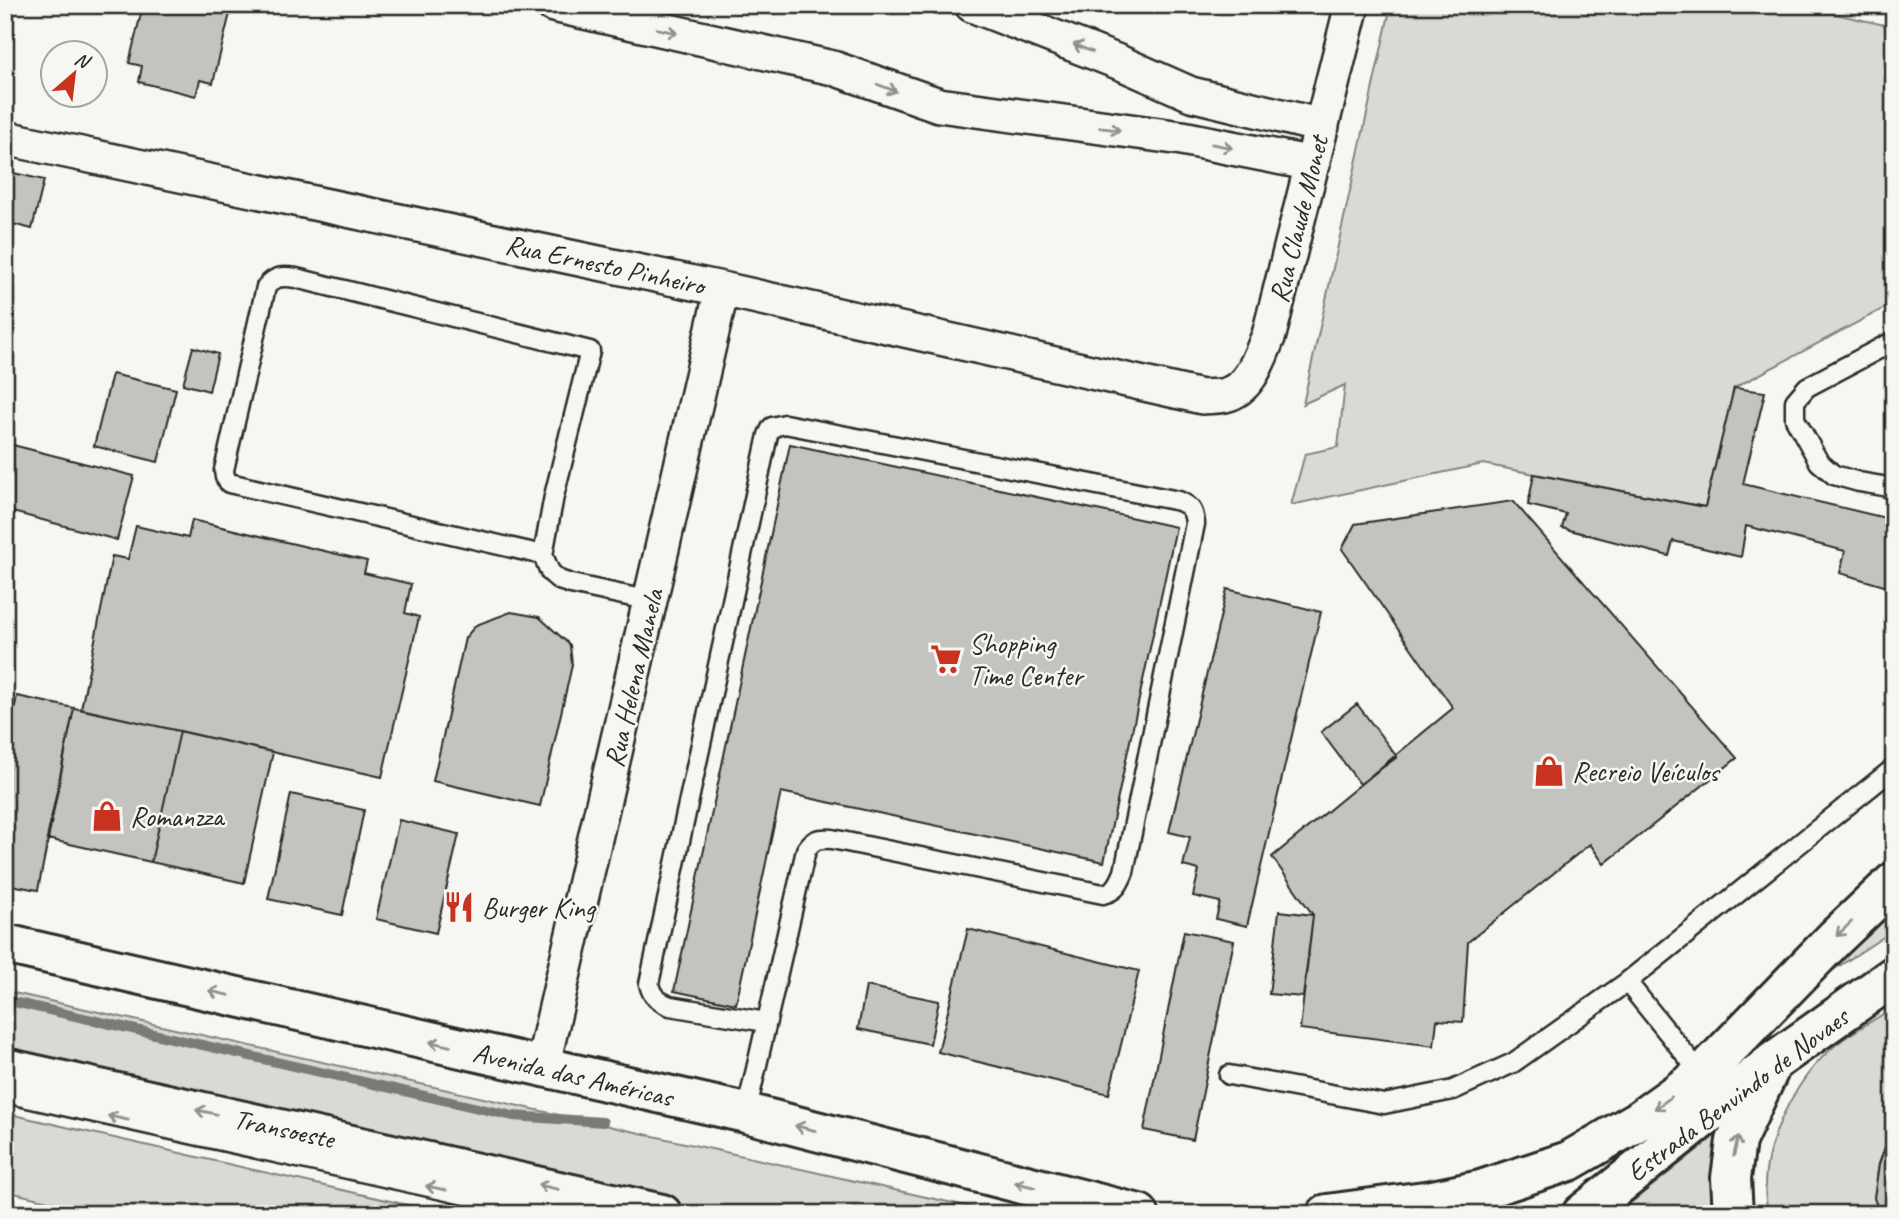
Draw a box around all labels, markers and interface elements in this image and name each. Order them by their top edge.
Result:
one-way arrow [655,24,678,38]
north arrow [38,38,108,108]
one-way arrow [1073,40,1095,53]
text: N [71,47,95,75]
one-way arrow [876,83,897,95]
one-way arrow [1098,123,1121,136]
street label: Rua Claude Monet [1261,130,1337,306]
one-way arrow [1210,140,1233,154]
street label: Rua Ernesto Pinheiro [502,226,711,303]
street label: Rua Helena Manela [596,584,671,770]
place label: Shopping Time Center [969,626,1085,693]
supermarket icon: Shopping Time Center [929,642,963,676]
shop icon: Recreio Veículos [1532,754,1566,788]
place label: Recreio Veículos [1572,754,1721,789]
shop icon: Romanzza [90,799,124,833]
place label: Romanzza [130,799,226,834]
restaurant icon: Burger King [442,890,476,924]
place label: Burger King [482,890,597,925]
one-way arrow [1836,920,1853,937]
one-way arrow [208,986,230,999]
street label: Estrada Benvindo de Novaes [1619,998,1857,1189]
street label: Avenida das Américas [470,1035,679,1115]
one-way arrow [429,1037,452,1051]
one-way arrow [1654,1096,1673,1110]
street label: Transoeste [230,1101,339,1157]
one-way arrow [195,1105,218,1118]
one-way arrow [107,1111,130,1124]
one-way arrow [794,1121,817,1134]
one-way arrow [1730,1135,1744,1158]
one-way arrow [1015,1178,1037,1191]
one-way arrow [537,1180,560,1193]
one-way arrow [425,1181,448,1194]

